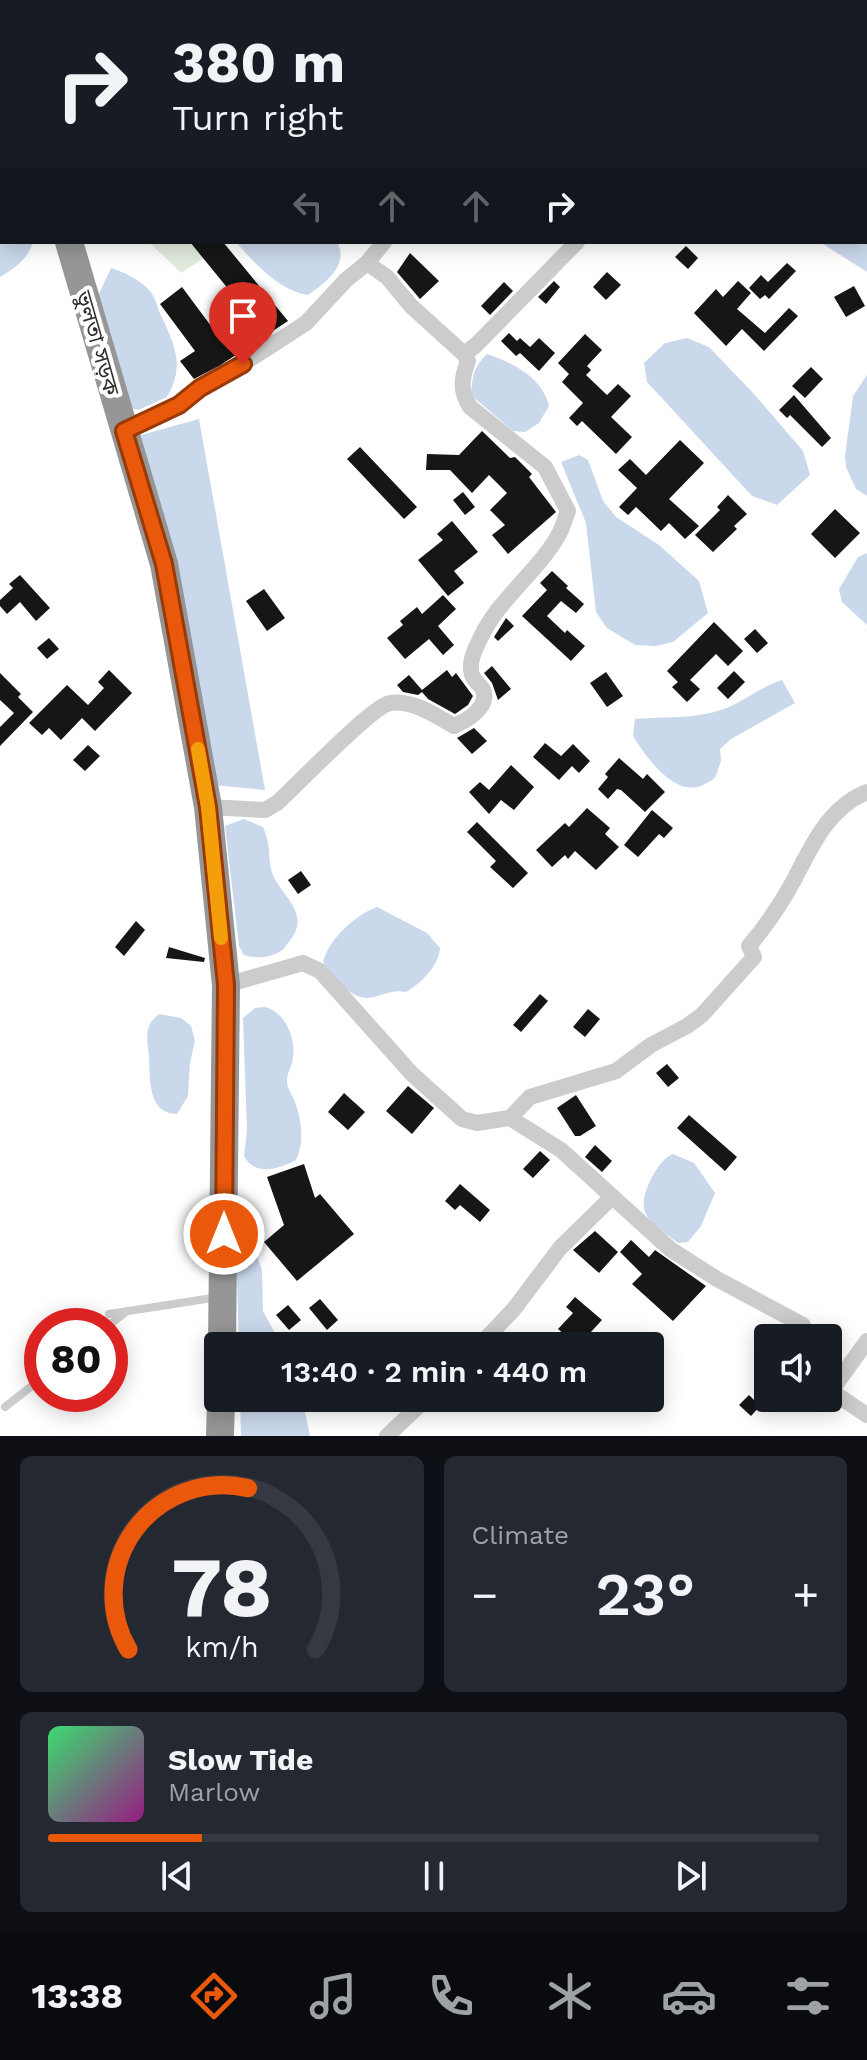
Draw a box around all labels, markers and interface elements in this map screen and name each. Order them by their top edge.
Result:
text: 380 m [172,30,345,96]
icon: right [40,32,144,136]
text: Turn right [172,97,343,139]
icon: left [286,184,330,228]
icon: ahead [370,184,414,228]
icon: ahead [454,184,498,228]
icon: right [538,184,582,228]
pin [209,282,277,364]
street label: ভুলতা সড়ক [70,287,124,399]
icon: arrive [221,294,265,338]
position arrow [182,1192,266,1276]
speed limit sign: 80 [24,1308,128,1412]
map controls [754,1324,842,1412]
button: sound [754,1324,842,1412]
text: 13:40 · 2 min · 440 m [281,1354,587,1389]
text: Climate [472,1520,569,1550]
text: 78 [171,1539,272,1636]
text: 23° [595,1559,695,1630]
text: − [472,1569,498,1621]
text: + [792,1569,819,1621]
text: km/h [185,1630,259,1664]
text: Slow Tide [168,1742,313,1777]
text: Marlow [168,1777,260,1807]
icon: previous [155,1854,199,1898]
icon: pause [412,1854,456,1898]
icon: next [669,1854,713,1898]
icon: directions [186,1968,242,2024]
icon: music [305,1968,361,2024]
icon: phone [423,1968,479,2024]
icon: climate [542,1968,598,2024]
icon: car [661,1968,717,2024]
icon: filters [780,1968,836,2024]
text: 13:38 [31,1975,123,2017]

